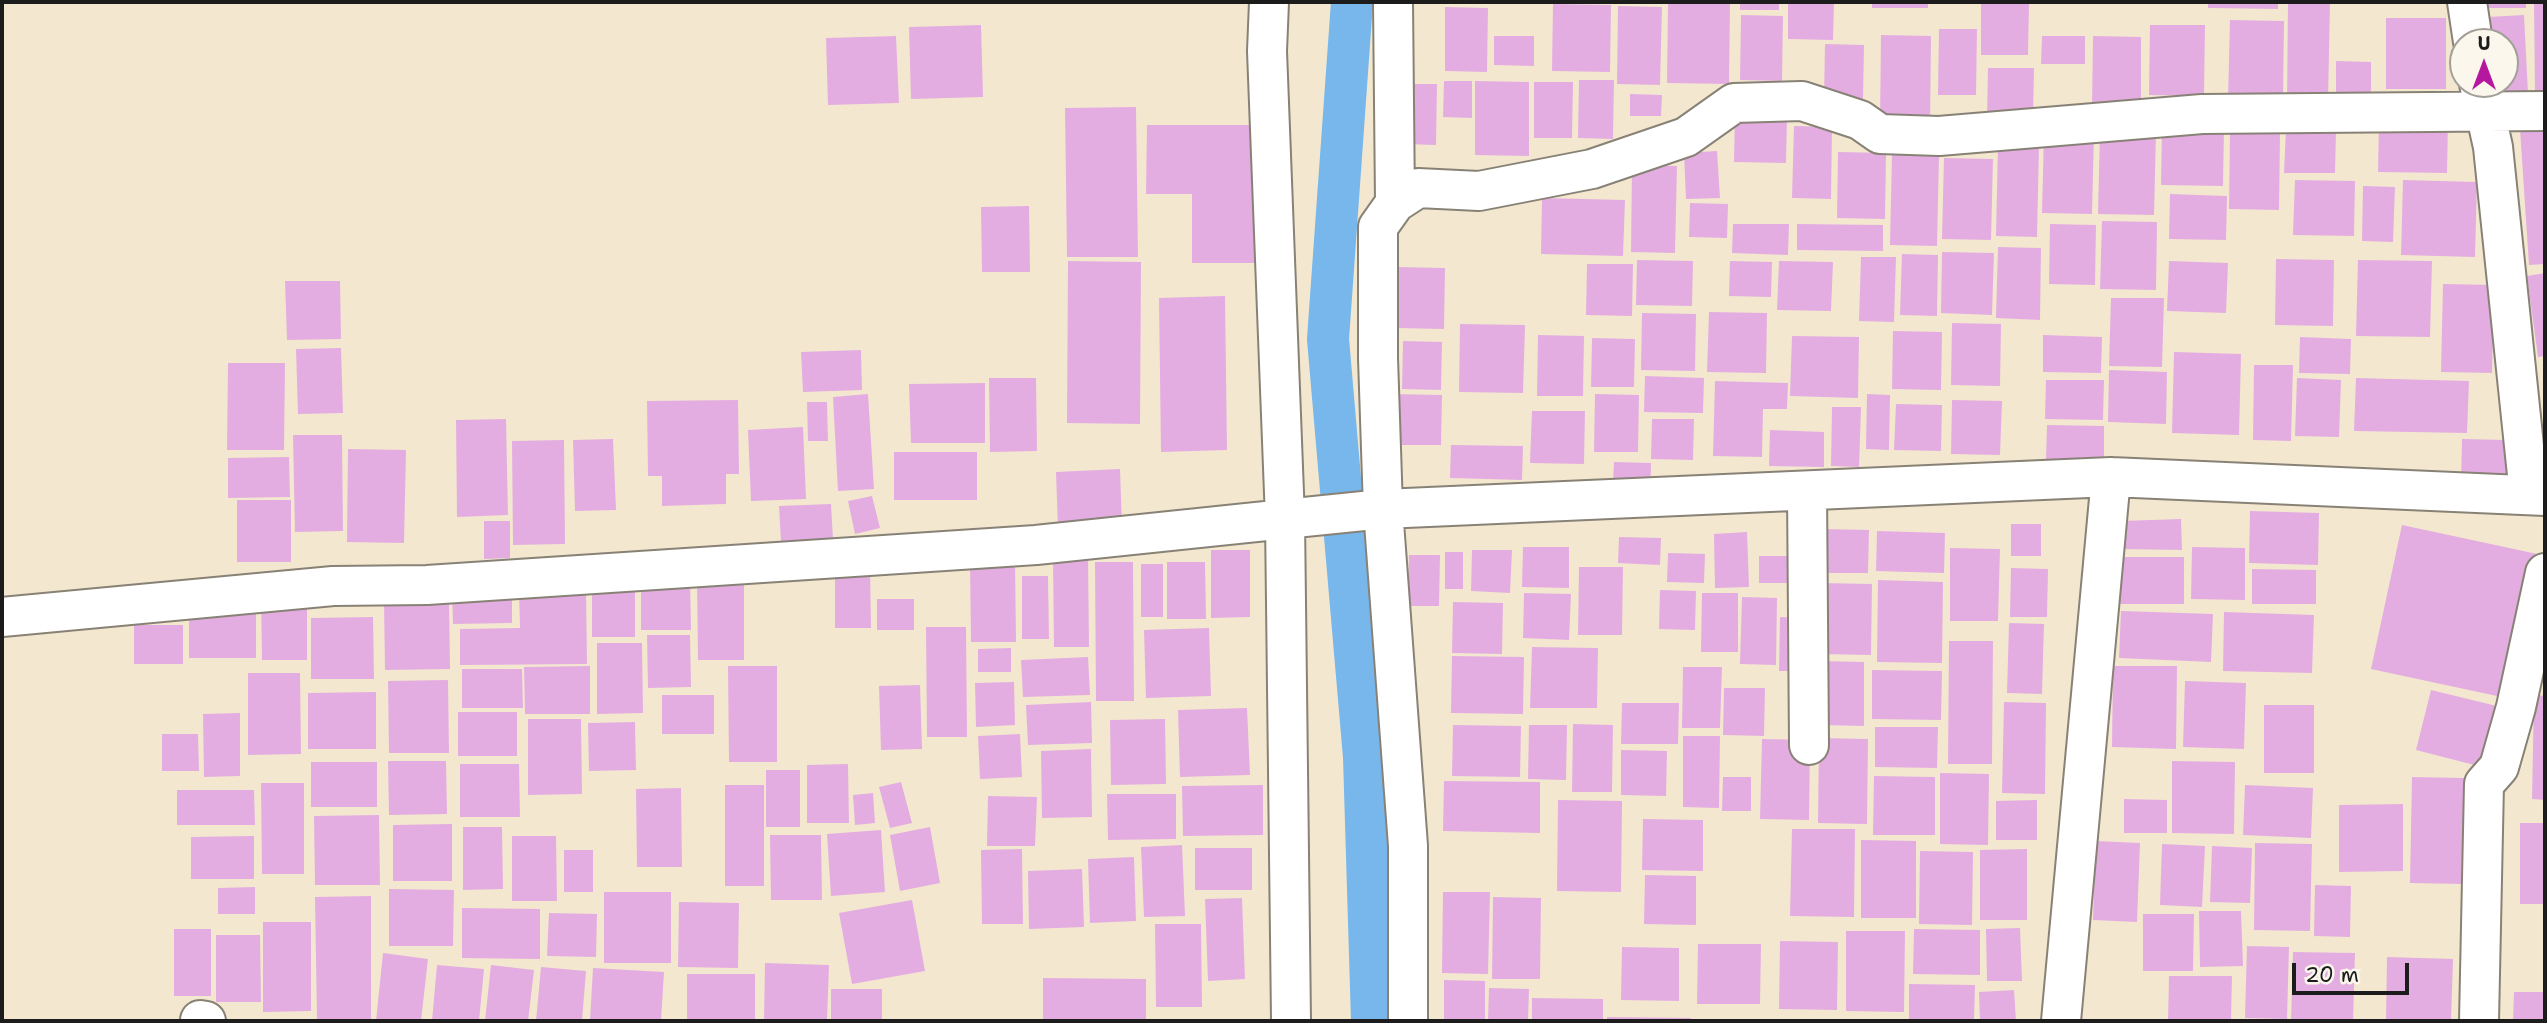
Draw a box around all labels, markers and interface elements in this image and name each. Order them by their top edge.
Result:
north arrow [2449,28,2519,98]
text: U [2478,31,2491,56]
scale bar [2295,950,2412,994]
text: 20 m [2305,961,2359,989]

